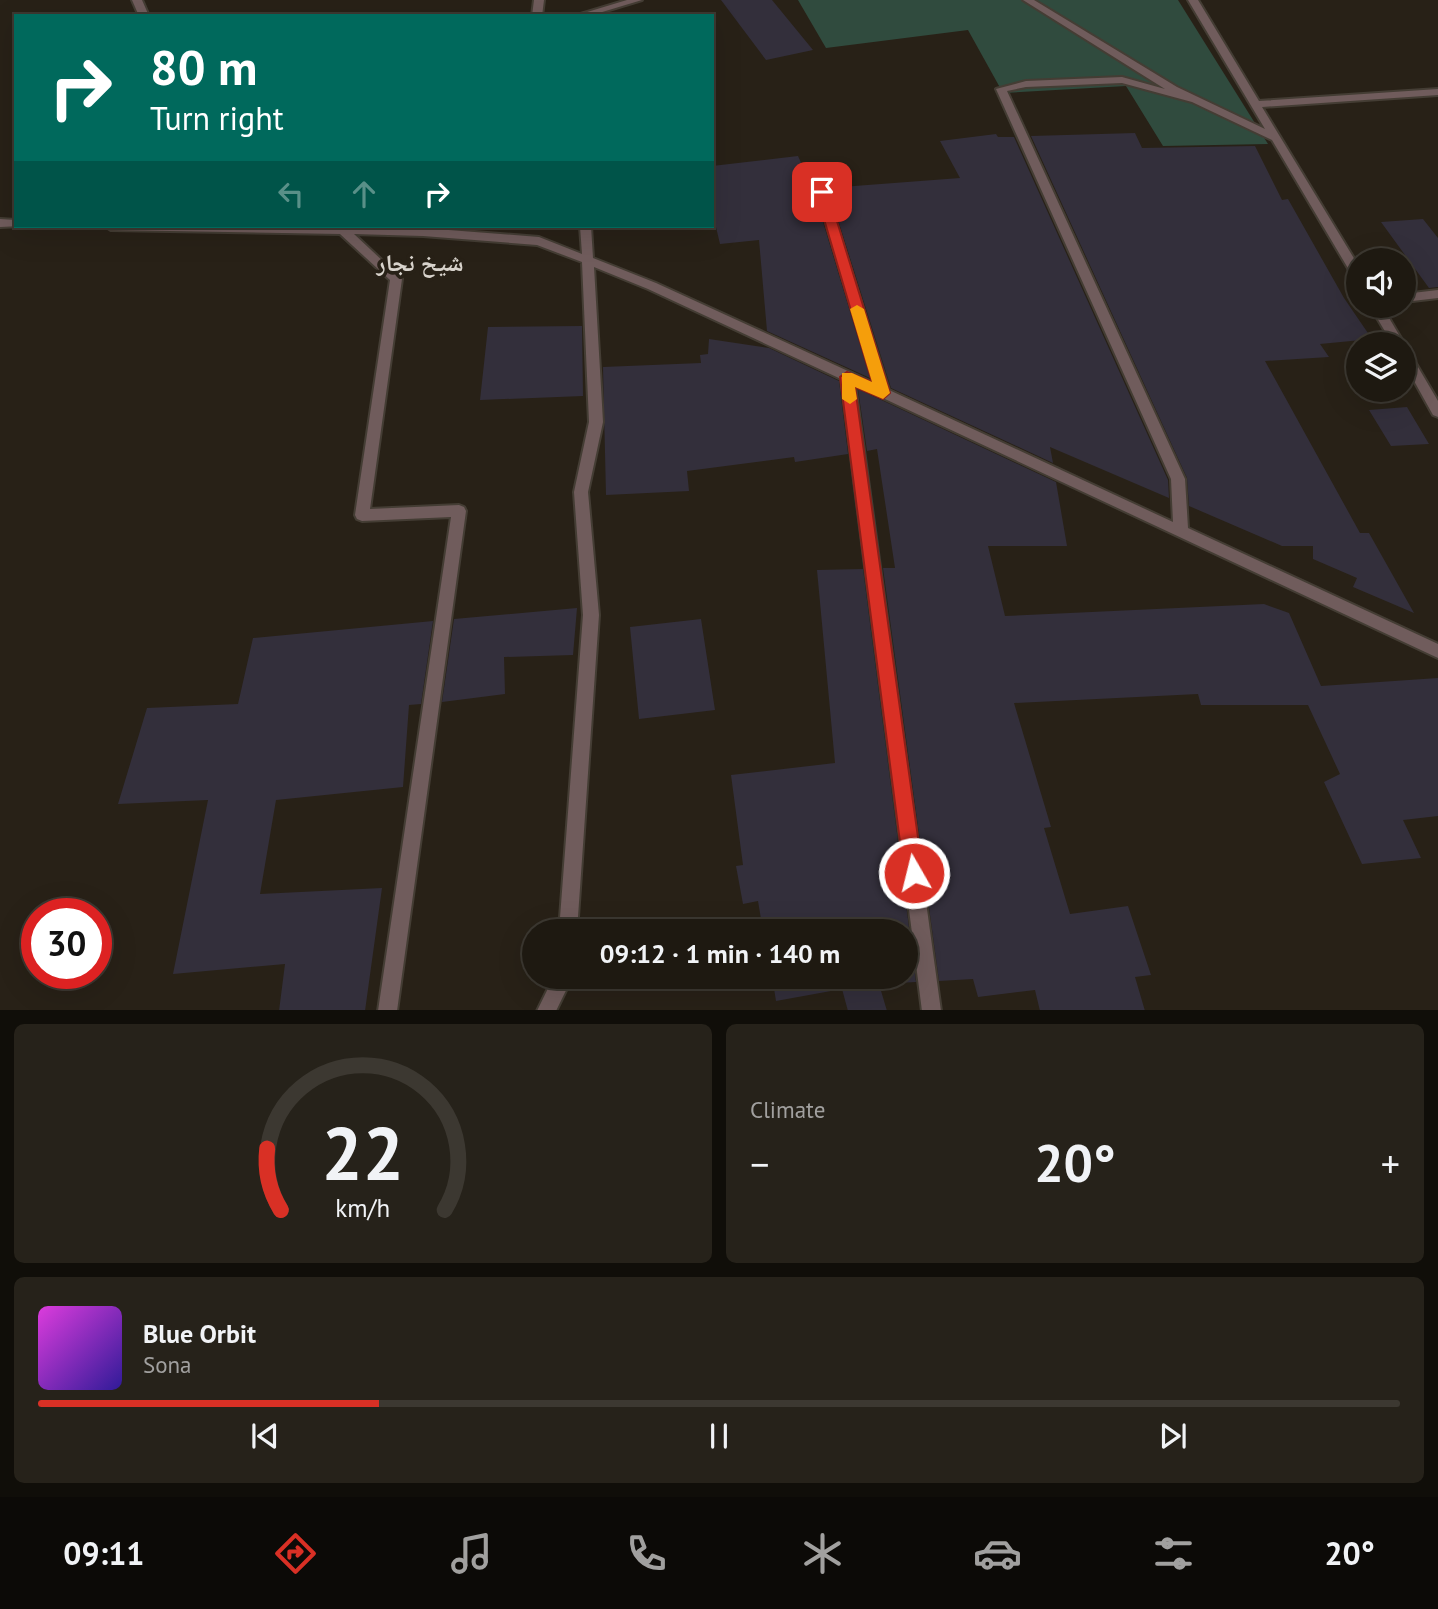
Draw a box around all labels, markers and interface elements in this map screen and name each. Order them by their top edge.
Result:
text: 80 m [150,35,257,99]
icon: right [35,42,126,133]
text: Turn right [150,97,284,139]
pin [792,162,852,222]
icon: arrive [803,173,841,211]
icon: left [272,175,310,213]
icon: ahead [345,175,383,213]
icon: right [418,175,456,213]
district label: شيخ نجار [375,247,464,278]
map controls [1346,248,1416,402]
button: sound [1346,248,1416,318]
button: layers [1346,332,1416,402]
position arrow [877,836,951,910]
speed limit sign: 30 [21,898,112,989]
text: 09:12 · 1 min · 140 m [600,937,840,970]
text: Climate [750,1095,825,1124]
text: 22 [322,1106,404,1200]
text: 20° [1034,1129,1116,1196]
text: − [750,1139,769,1188]
text: + [1381,1139,1400,1188]
text: km/h [336,1191,390,1223]
text: Blue Orbit [143,1317,256,1350]
text: Sona [143,1350,192,1379]
icon: previous [246,1417,284,1455]
icon: pause [700,1417,738,1455]
icon: next [1154,1417,1192,1455]
icon: directions [271,1529,320,1578]
icon: music [447,1529,496,1578]
icon: phone [622,1529,671,1578]
icon: climate [798,1529,847,1578]
icon: car [973,1529,1022,1578]
icon: filters [1149,1529,1198,1578]
text: 09:11 [63,1532,144,1574]
text: 20° [1324,1532,1375,1574]

